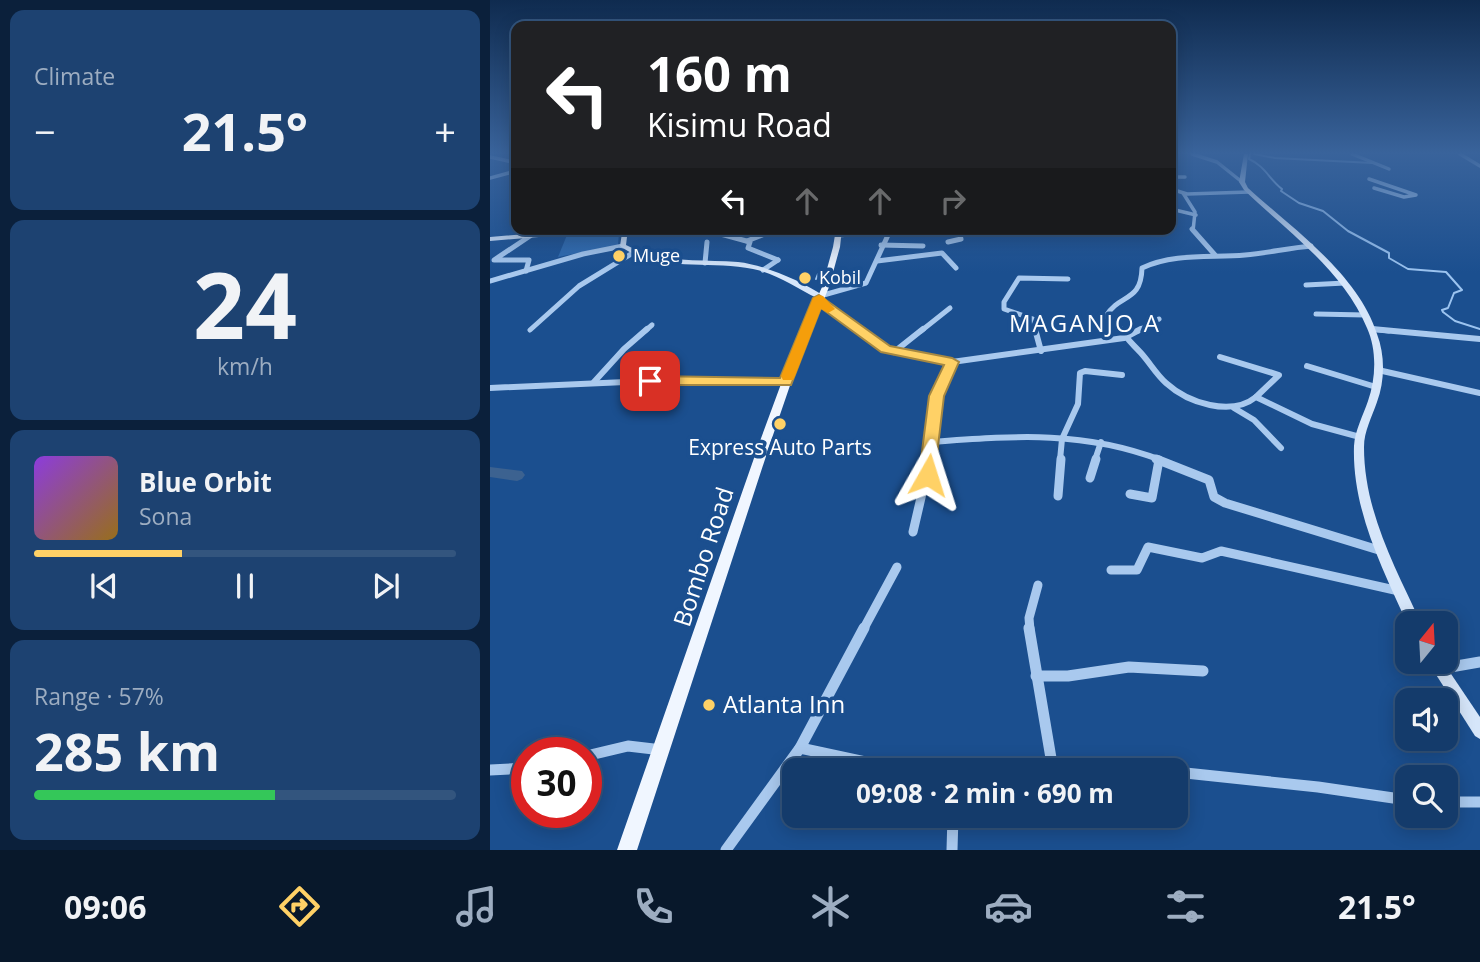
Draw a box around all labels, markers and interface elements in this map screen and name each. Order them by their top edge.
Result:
text: 160 m [647,40,792,106]
icon: left [532,49,623,140]
text: Climate [34,60,115,92]
text: 21.5° [182,95,308,166]
text: Kisimu Road [647,103,832,146]
text: − [34,105,56,157]
text: + [434,105,456,157]
icon: left [715,182,753,220]
icon: ahead [788,182,826,220]
icon: ahead [861,182,899,220]
icon: right [934,182,972,220]
text: 24 [193,242,297,366]
place label: Muge [633,243,680,267]
marker: Muge [611,248,627,264]
place label: Kobil [819,265,861,289]
marker: Kobil [797,270,813,286]
district label: MAGANJO A [1009,306,1161,339]
text: km/h [217,350,273,382]
pin [620,351,680,411]
icon: arrive [631,362,669,400]
marker: Express Auto Parts [772,416,788,432]
place label: Express Auto Parts [688,433,872,461]
position arrow [891,438,965,512]
text: Blue Orbit [139,464,272,500]
street label: Bombo Road [665,483,741,630]
text: Sona [139,500,192,532]
icon: previous [85,567,123,605]
icon: pause [226,567,264,605]
icon: next [367,567,405,605]
north arrow [1395,611,1458,674]
map controls [1395,611,1458,828]
text: Range · 57% [34,680,164,712]
place label: Atlanta Inn [723,687,845,720]
button: sound [1395,688,1458,751]
marker: Atlanta Inn [701,697,717,713]
text: 285 km [34,715,220,786]
speed limit sign: 30 [511,737,602,828]
button: search [1395,765,1458,828]
text: 09:08 · 2 min · 690 m [856,775,1114,811]
icon: directions [275,882,324,931]
icon: music [452,882,501,931]
icon: phone [629,882,678,931]
icon: climate [806,882,855,931]
icon: car [984,882,1033,931]
icon: filters [1161,882,1210,931]
text: 09:06 [64,885,146,928]
text: 21.5° [1338,885,1416,928]

